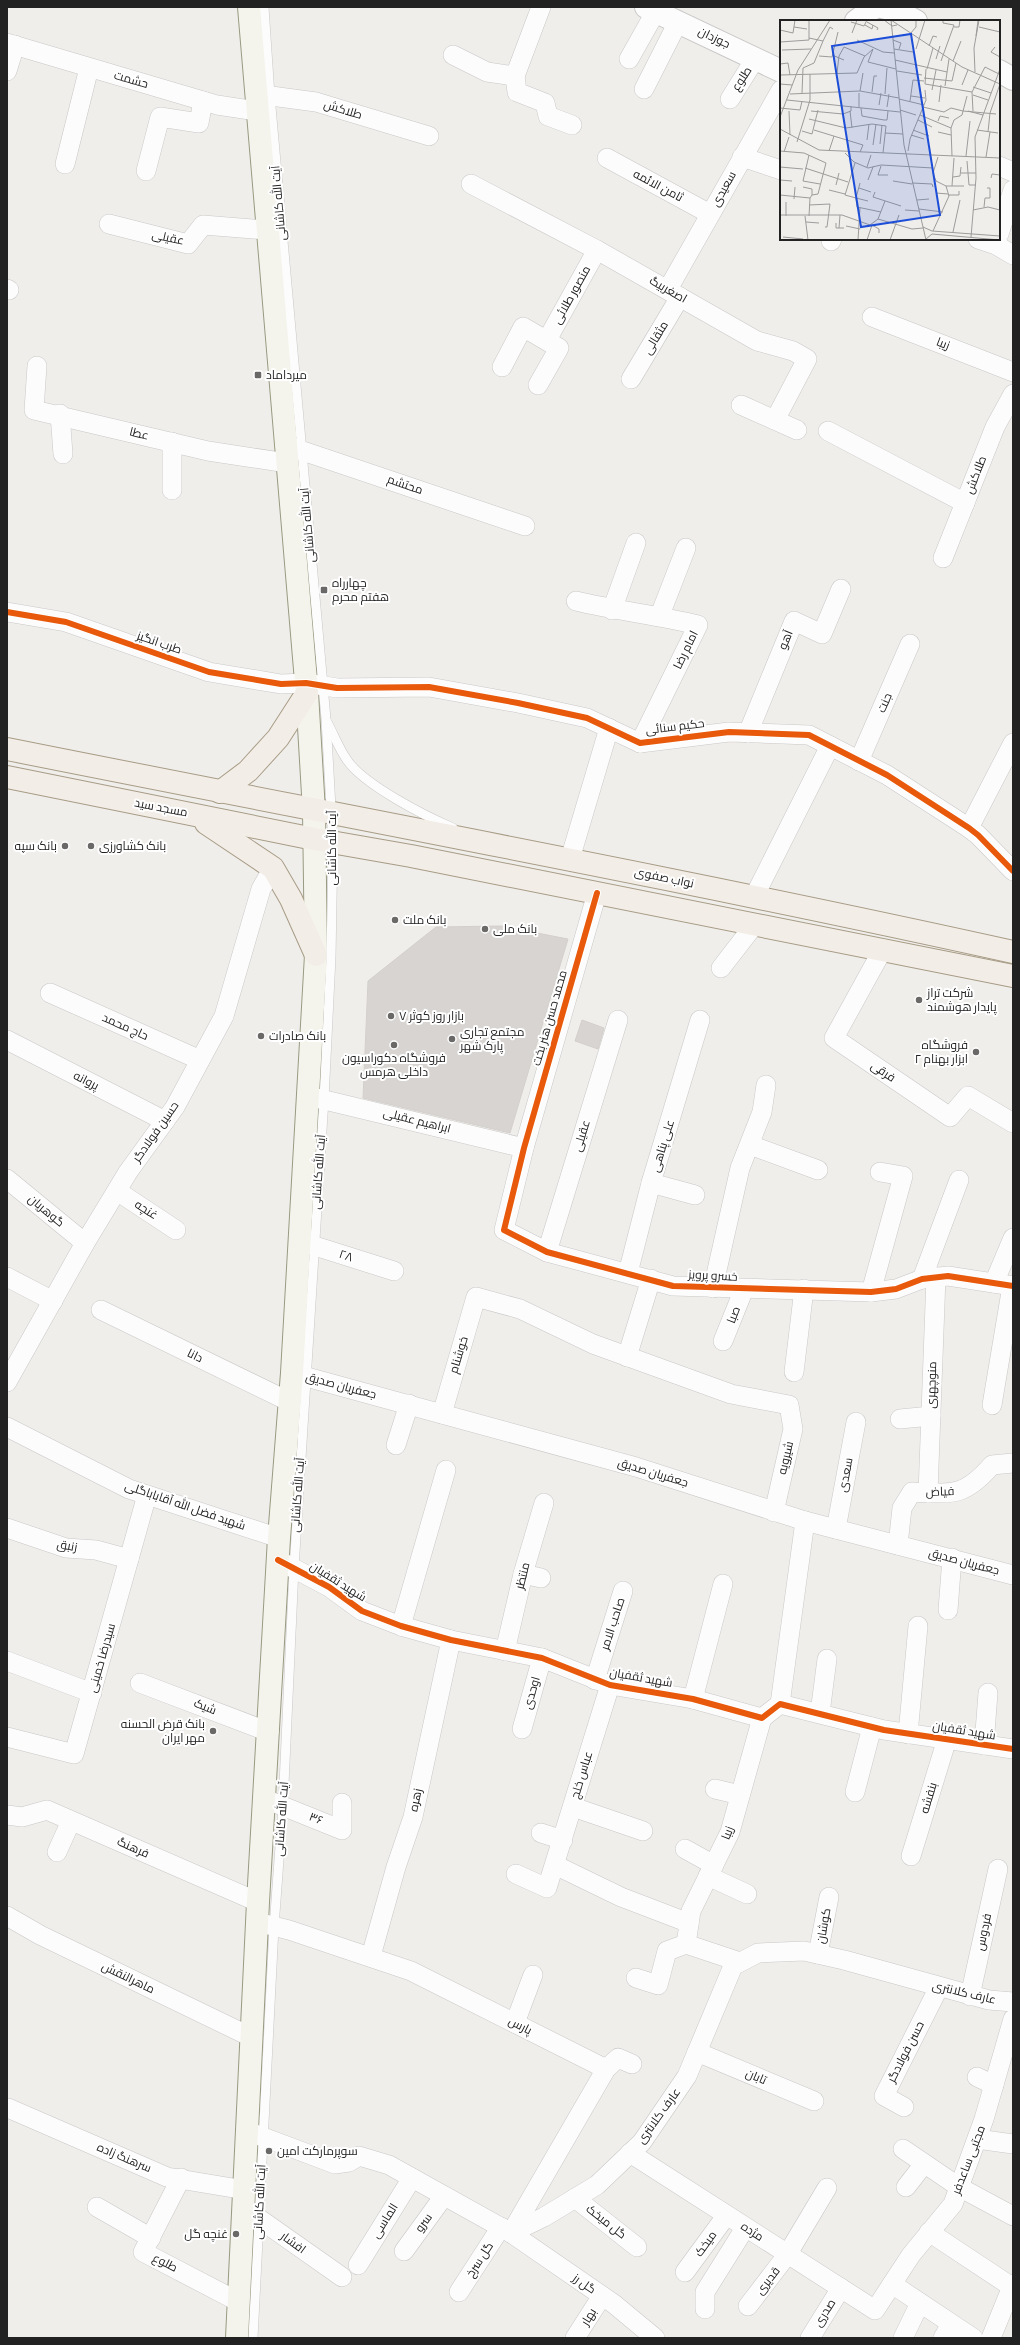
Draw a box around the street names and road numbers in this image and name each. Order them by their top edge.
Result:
street label: جوزدان [695,23,733,53]
street label: طلوع [728,63,756,95]
street label: حشمت [112,67,150,93]
street label: طلاکش [322,96,364,124]
street label: آیت الله کاشانی [267,164,291,241]
street label: ثامن الائمه [630,166,687,207]
street label: سعیدی [707,168,741,210]
street label: عقیلی [150,226,186,250]
street label: منصور طلائی [549,263,595,327]
street label: اصغربیگ [646,272,690,308]
street label: مثقالی [639,318,673,358]
street label: زیبا [934,334,952,354]
street label: عطا [127,423,151,445]
street label: طلاکش [961,453,991,496]
street label: محتشم [385,471,425,499]
street label: آیت الله کاشانی [296,486,320,563]
street label: طرب انگیز [133,627,184,659]
street label: آهو [774,627,798,652]
street label: امام رضا [669,628,703,672]
street label: جنت [873,690,897,716]
street label: حکیم سنائی [645,715,705,739]
street label: مسجد سید [133,795,189,821]
street label: آیت الله کاشانی [324,810,341,886]
street label: نواب صفوی [633,863,695,893]
street label: محمد حسن هنر بخت [528,968,572,1068]
street label: حاج محمد [99,1009,151,1045]
street label: فرقی [867,1058,899,1086]
street label: پروانه [70,1067,102,1095]
street label: حسین فولادگر [128,1098,183,1167]
street label: ابراهیم عقیلی [381,1104,453,1138]
street label: عقیلی [569,1118,595,1154]
street label: علی پناهی [647,1118,679,1174]
street label: آیت الله کاشانی [308,1133,330,1210]
street label: گوهریان [24,1191,68,1231]
street label: غنچه [131,1196,161,1224]
street label: ۲۸ [337,1246,356,1266]
street label: خسرو پرویز [687,1266,738,1286]
street label: صبا [723,1304,745,1326]
street label: خوشنام [445,1334,473,1376]
street label: دانا [184,1345,206,1367]
street label: منوچهری [923,1361,941,1409]
street label: جعفریان صدیق [304,1368,378,1404]
street label: شیرویه [774,1440,798,1476]
street label: جعفریان صدیق [616,1454,690,1492]
street label: آیت الله کاشانی [287,1456,309,1533]
street label: سعدی [834,1456,858,1494]
street label: شهید فضل الله آقاباباگلی [122,1477,248,1535]
street label: فیاض [925,1483,955,1501]
street label: زنبق [55,1536,79,1556]
street label: جعفریان صدیق [927,1544,1001,1580]
street label: شهید ثقفیان [306,1558,370,1606]
street label: منتظر [511,1561,535,1592]
street label: صاحب الامر [596,1595,630,1654]
street label: سیدرضا خمینی [84,1621,120,1695]
street label: شهید ثقفیان [608,1664,674,1692]
street label: اوحدی [519,1675,545,1711]
street label: شیک [191,1695,219,1719]
street label: شهید ثقفیان [931,1718,997,1744]
street label: عباس خلج [567,1749,597,1801]
street label: آیت الله کاشانی [271,1780,293,1857]
street label: بنفشه [916,1780,942,1816]
street label: زهره [405,1787,427,1813]
street label: ۳۶ [306,1809,326,1829]
street label: زیبا [718,1824,738,1842]
street label: فرهنگ [114,1833,152,1863]
street label: کوشان [813,1907,835,1945]
street label: فردوس [972,1912,996,1952]
street label: ماهرالنقش [99,1958,157,1998]
street label: عارف کلانتری [930,1977,998,2009]
street label: پارس [505,2013,535,2039]
street label: حسن فولادگر [883,2018,929,2087]
street label: تابان [743,2065,770,2089]
street label: عارف کلانتری [633,2085,685,2147]
street label: مجتبی ساعدفر [948,2123,990,2198]
street label: سرهنگ زاده [94,2139,154,2177]
street label: آیت الله کاشانی [250,2163,270,2240]
street label: الماسی [368,2200,402,2242]
street label: گل میخک [582,2201,630,2243]
street label: سرو [411,2210,437,2236]
street label: مژده [737,2218,767,2246]
street label: افشار [276,2227,309,2258]
street label: میخک [691,2228,721,2260]
street label: گل سرخ [462,2239,498,2281]
street label: طلوع [149,2249,181,2277]
street label: قدیری [752,2263,784,2299]
street label: گل رز [568,2269,599,2298]
street label: صدری [810,2296,840,2330]
street label: بهار [577,2305,601,2330]

